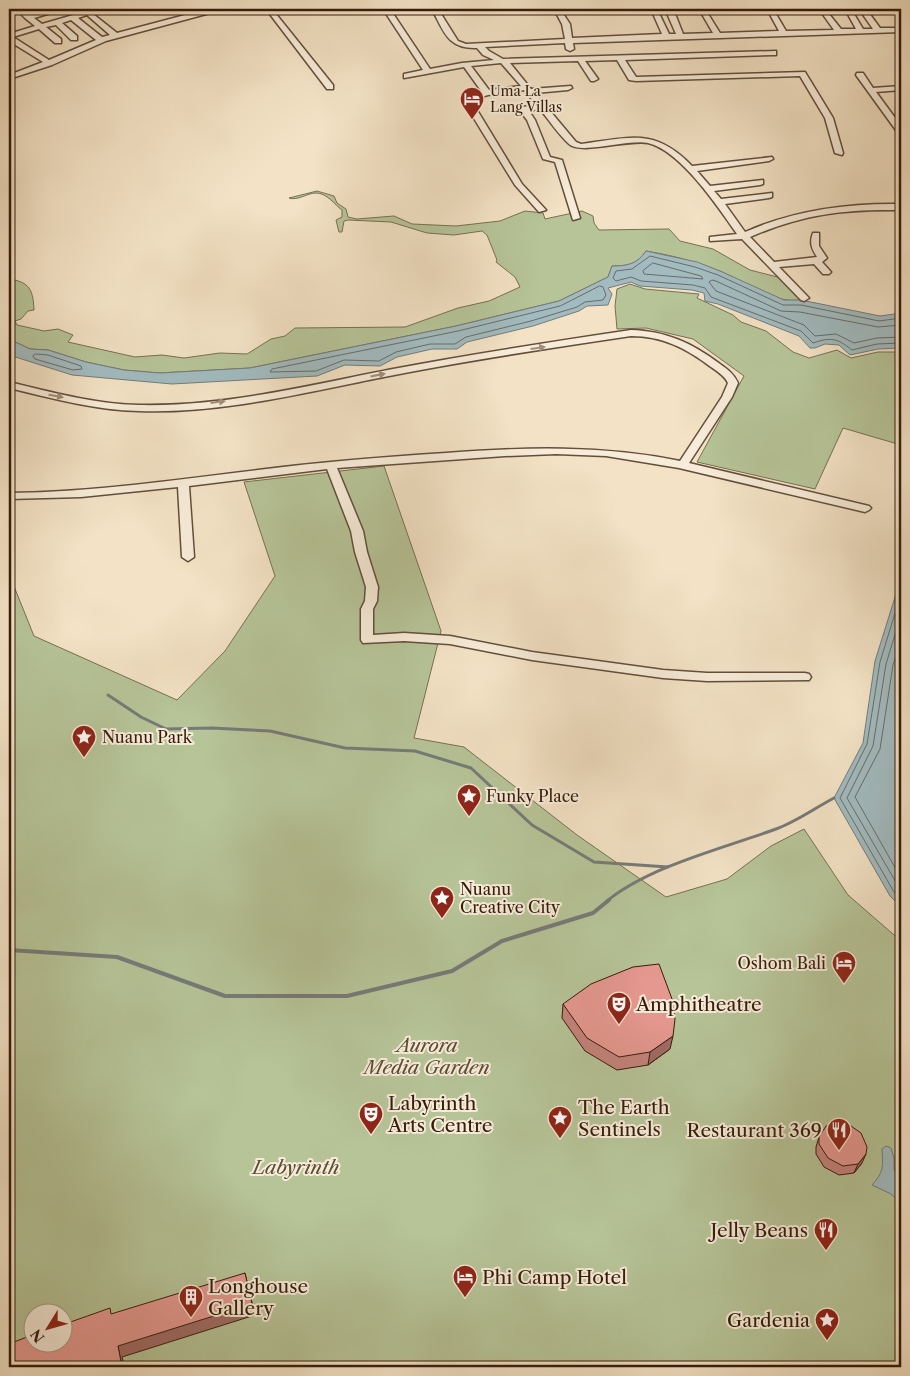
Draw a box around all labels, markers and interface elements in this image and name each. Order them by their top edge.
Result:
place label: Uma La Lang Villas [490,82,562,116]
hotel icon: Uma La Lang Villas [459,86,485,120]
one-way arrow [530,344,546,352]
one-way arrow [370,371,386,379]
one-way arrow [49,392,65,400]
one-way arrow [210,398,226,406]
place icon: Nuanu Park [71,724,97,758]
place label: Nuanu Park [102,727,193,747]
place icon: Funky Place [456,783,482,817]
place label: Funky Place [486,786,579,806]
place label: Nuanu Creative City [460,879,561,917]
place icon: Nuanu Creative City [429,885,455,919]
hotel icon: Oshom Bali [831,950,857,984]
place label: Oshom Bali [738,953,826,973]
theatre icon: Amphitheatre [606,991,632,1025]
place label: Amphitheatre [635,993,762,1016]
park label: Aurora Media Garden [362,1034,490,1079]
place label: Labyrinth Arts Centre [387,1092,492,1137]
place label: The Earth Sentinels [578,1096,670,1141]
theatre icon: Labyrinth Arts Centre [358,1101,384,1135]
place icon: The Earth Sentinels [547,1105,573,1139]
restaurant icon: Restaurant 369 [826,1117,852,1151]
place label: Restaurant 369 [687,1119,822,1142]
park label: Labyrinth [251,1156,340,1179]
restaurant icon: Jelly Beans [813,1217,839,1251]
place label: Jelly Beans [708,1219,808,1242]
hotel icon: Phi Camp Hotel [452,1264,478,1298]
place label: Phi Camp Hotel [482,1266,627,1289]
place label: Longhouse Gallery [208,1275,308,1320]
building icon: Longhouse Gallery [178,1284,204,1318]
north arrow [22,1304,72,1354]
place icon: Gardenia [814,1307,840,1341]
place label: Gardenia [727,1309,810,1332]
text: N [27,1326,48,1346]

